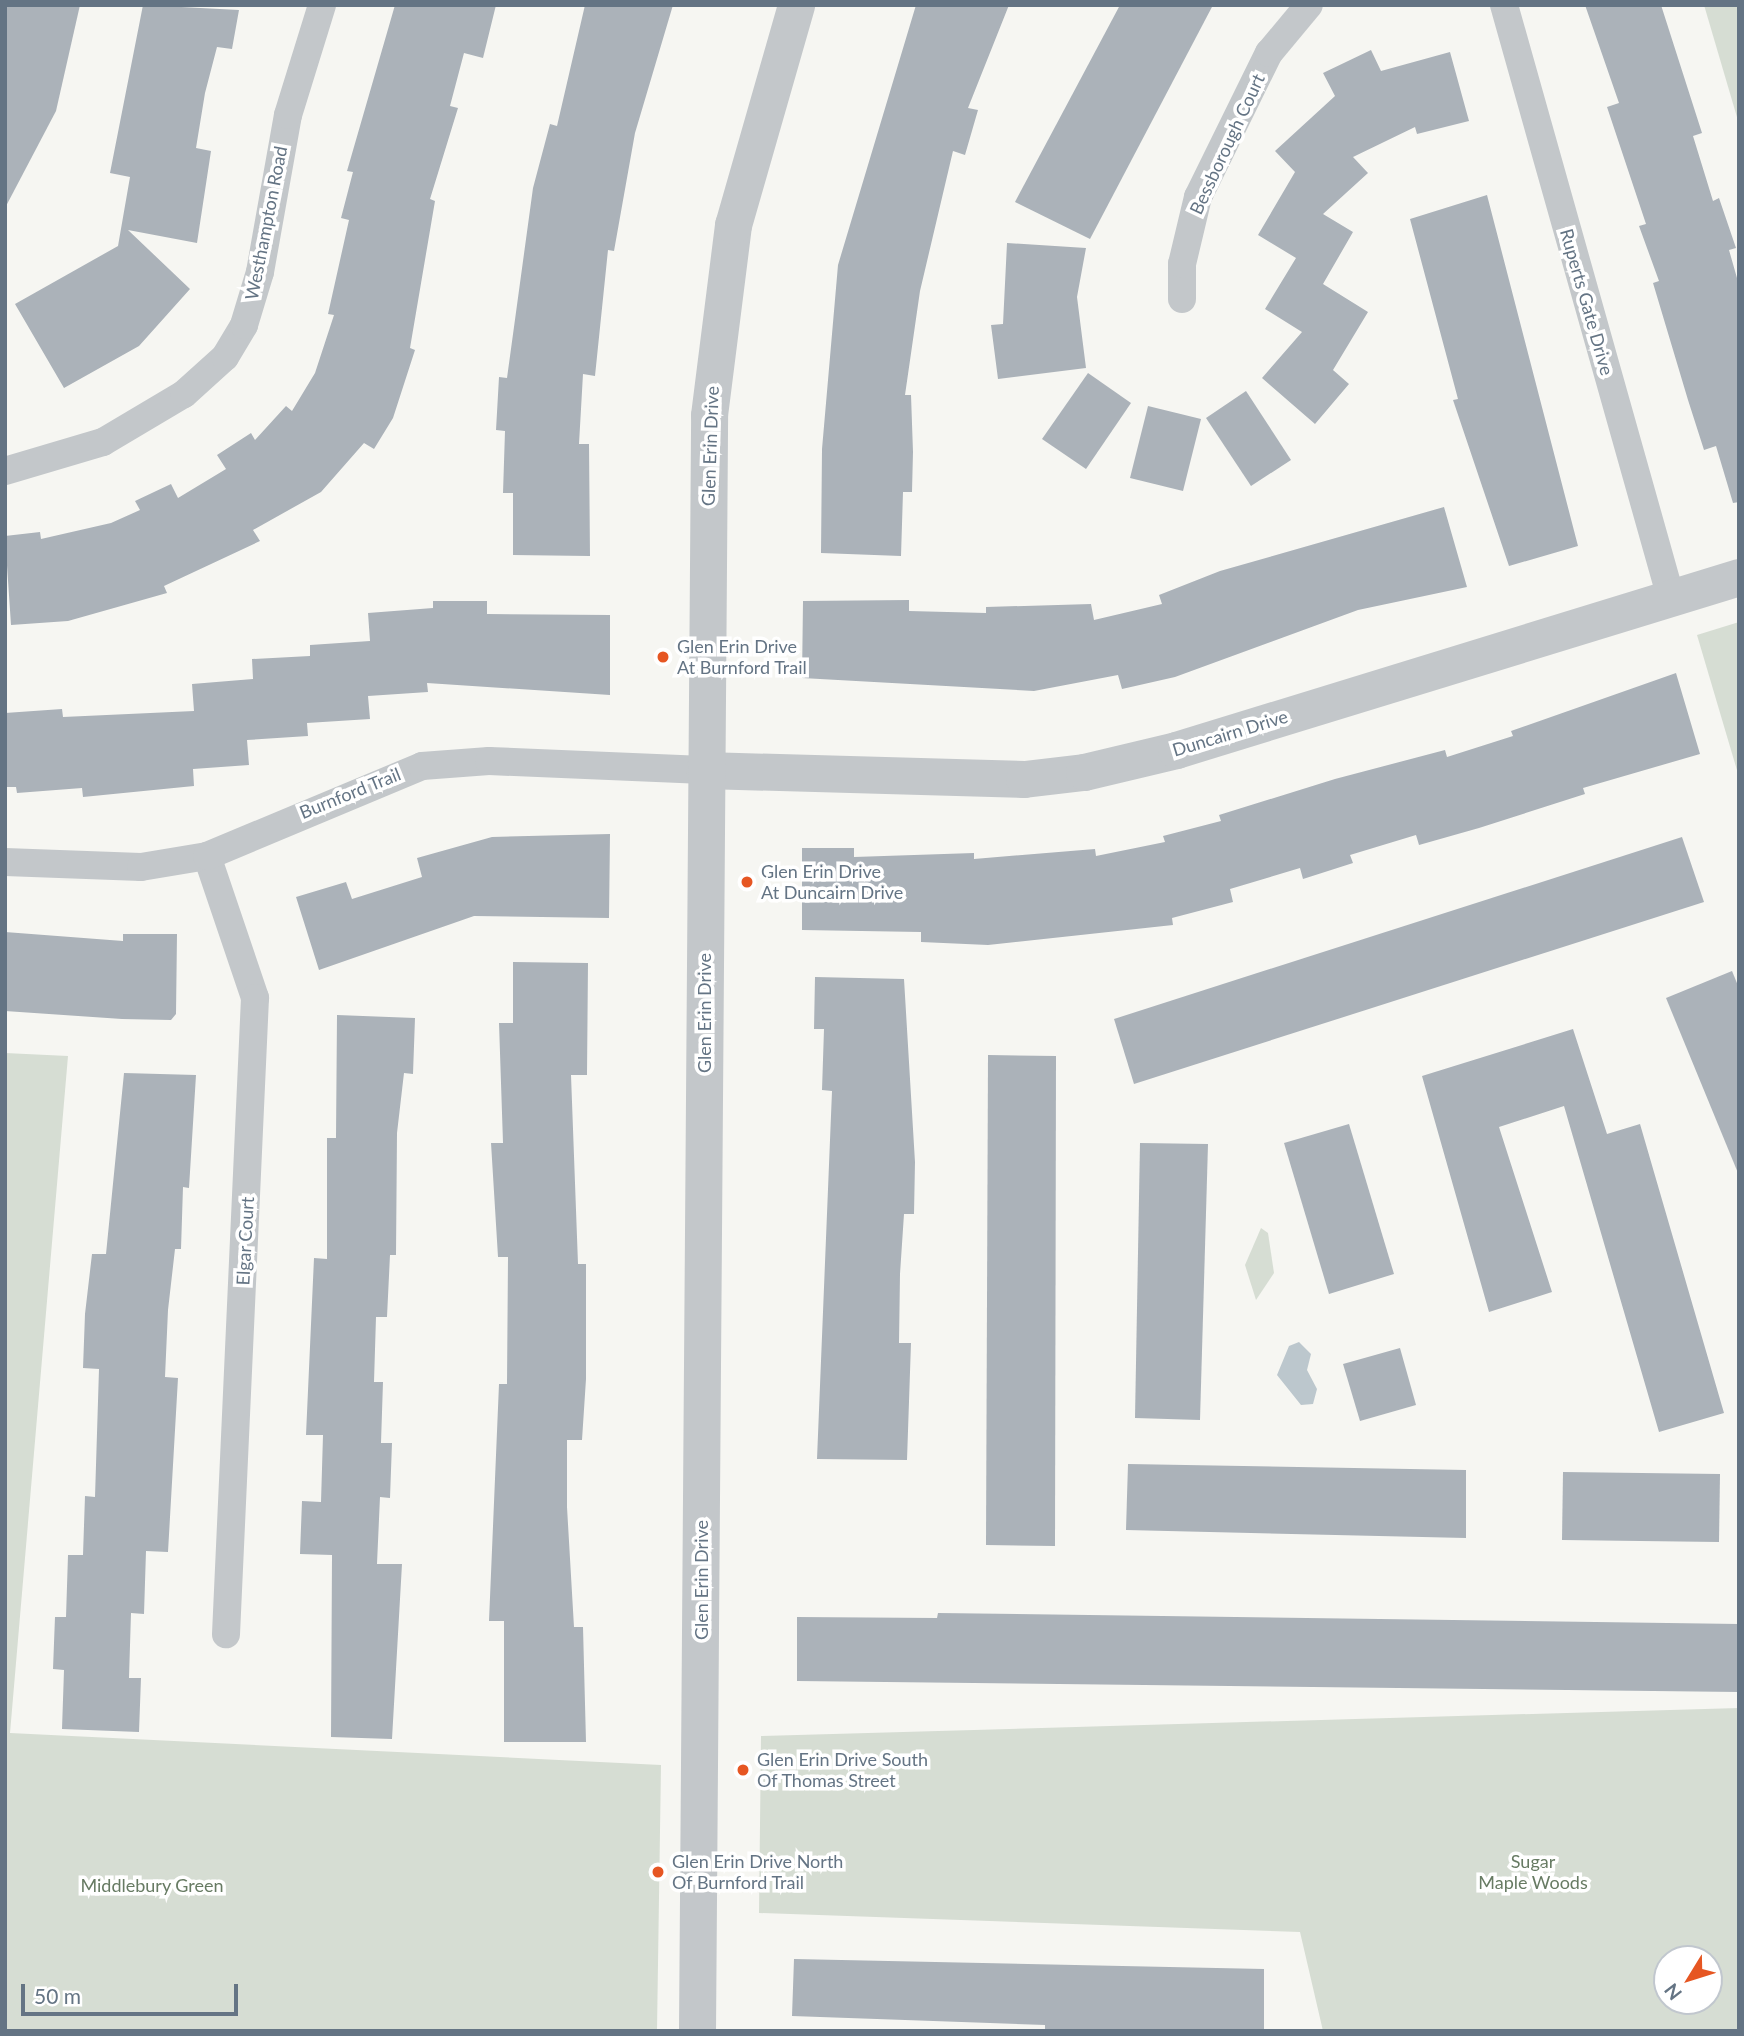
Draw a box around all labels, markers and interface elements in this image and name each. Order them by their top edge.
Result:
street label: Bessborough Court [1185,70,1269,218]
street label: Westhampton Road [240,144,292,302]
street label: Ruperts Gate Drive [1556,226,1618,378]
street label: Glen Erin Drive [697,386,723,506]
place label: Glen Erin Drive At Burnford Trail [677,636,807,678]
marker: Glen Erin Drive At Burnford Trail [655,649,671,665]
street label: Duncairn Drive [1170,705,1290,761]
street label: Burnford Trail [296,763,404,823]
place label: Glen Erin Drive At Duncairn Drive [761,861,903,903]
marker: Glen Erin Drive At Duncairn Drive [739,874,755,890]
street label: Glen Erin Drive [693,953,715,1073]
street label: Elgar Court [232,1196,258,1286]
street label: Glen Erin Drive [690,1520,712,1640]
place label: Glen Erin Drive South Of Thomas Street [757,1749,928,1792]
marker: Glen Erin Drive South Of Thomas Street [735,1762,751,1778]
place label: Glen Erin Drive North Of Burnford Trail [672,1851,843,1894]
park label: Sugar Maple Woods [1478,1851,1588,1894]
marker: Glen Erin Drive North Of Burnford Trail [650,1864,666,1880]
park label: Middlebury Green [80,1874,224,1896]
north arrow [1653,1945,1723,2015]
scale bar [24,1969,242,2013]
text: N [1659,1979,1686,2005]
text: 50 m [34,1983,81,2008]

